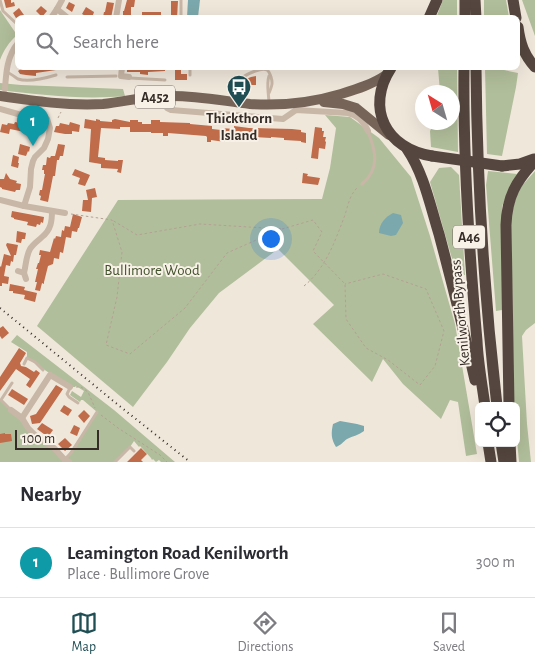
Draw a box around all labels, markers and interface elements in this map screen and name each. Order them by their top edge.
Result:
search box [15,15,520,70]
icon: search [33,29,61,57]
text: Search here [73,33,159,52]
bus stop icon: Thickthorn Island [226,74,252,108]
road number: A452 [135,85,175,108]
north arrow [415,85,460,130]
pin: 1 [17,105,49,146]
place label: Thickthorn Island [206,111,272,143]
your location [258,226,284,252]
road number: A46 [453,226,485,248]
street label: Kenilworth Bypass [448,259,473,367]
park label: Bullimore Wood [104,263,200,278]
map controls [475,402,520,447]
button: locate [475,402,520,447]
scale bar [15,427,99,450]
text: 100 m [22,432,55,446]
text: Nearby [20,484,81,505]
text: Leamington Road Kenilworth [67,544,289,563]
text: 1 [33,554,39,570]
text: 300 m [476,554,515,570]
text: Place · Bullimore Grove [67,566,209,582]
tab: Map [70,609,98,656]
tab: Directions [238,609,293,656]
tab: Saved [433,609,465,656]

